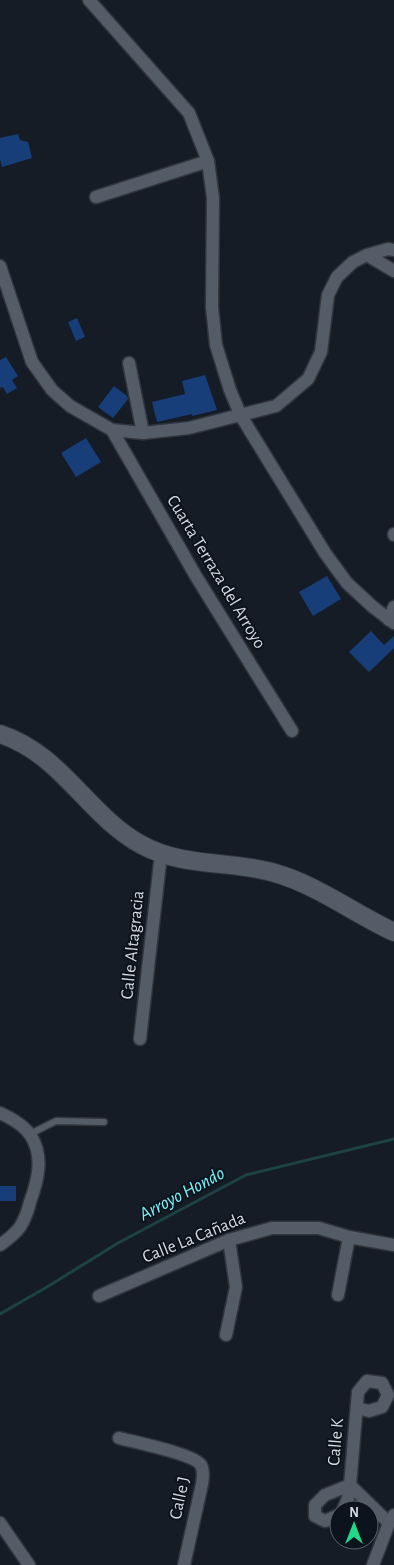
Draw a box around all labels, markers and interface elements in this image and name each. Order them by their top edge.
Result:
street label: Cuarta Terraza del Arroyo [163,492,269,652]
street label: Calle Altagracia [118,890,148,1000]
water label: Arroyo Hondo [135,1164,228,1225]
street label: Calle La Cañada [140,1209,248,1267]
street label: Calle K [325,1417,347,1467]
street label: Calle J [167,1475,193,1521]
north arrow [329,1500,379,1550]
text: N [349,1506,359,1520]

